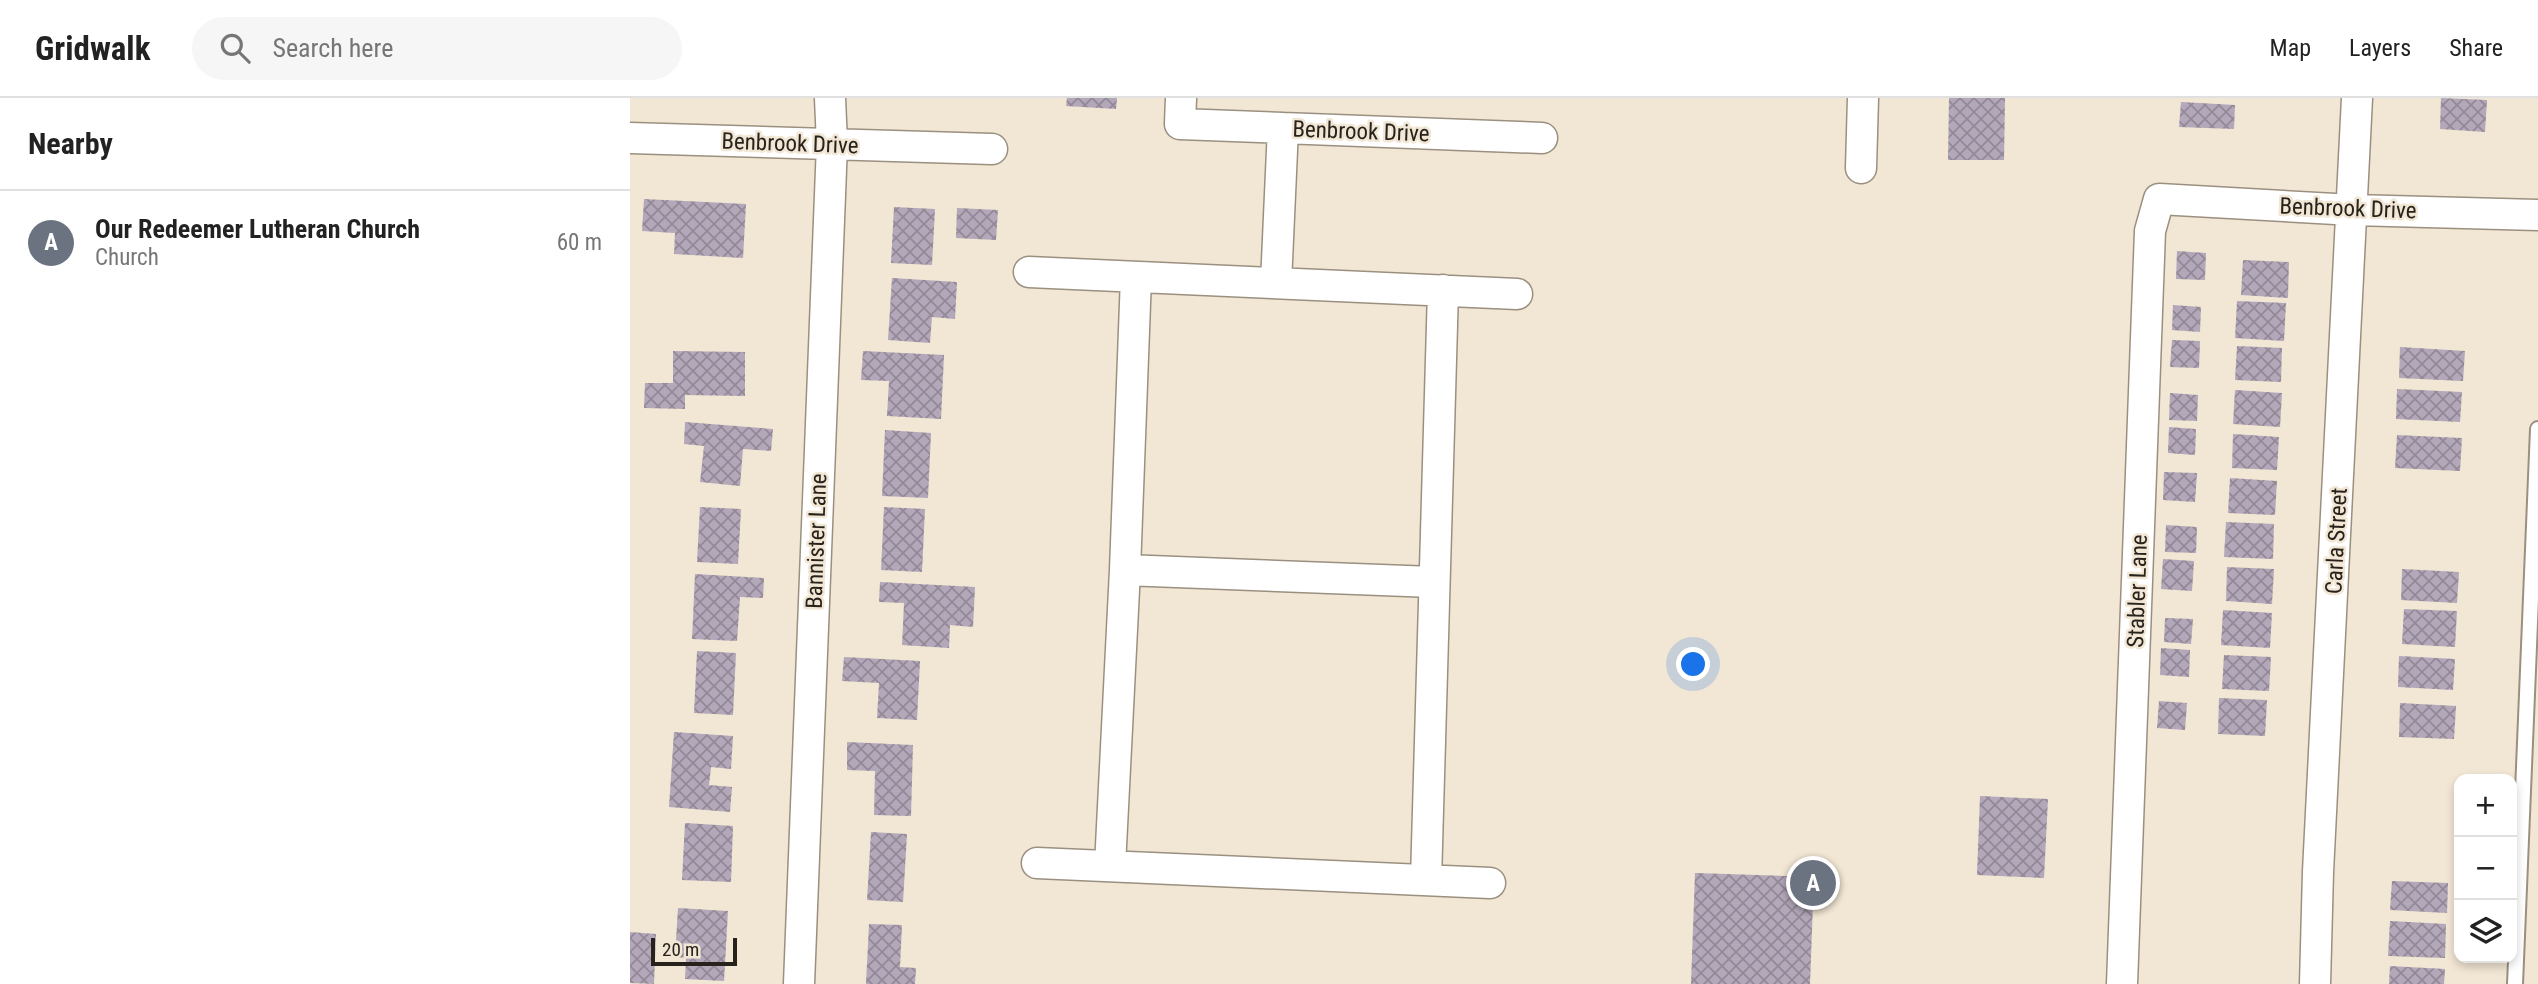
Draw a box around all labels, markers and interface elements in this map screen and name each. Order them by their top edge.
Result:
search box [192,17,682,80]
text: Gridwalk [35,29,150,68]
icon: search [216,29,254,67]
text: Search here [272,33,393,63]
text: Map [2270,34,2311,62]
text: Layers [2349,34,2411,62]
text: Share [2449,34,2503,62]
street label: Benbrook Drive [1292,116,1430,147]
text: Nearby [28,126,113,161]
street label: Benbrook Drive [721,128,859,159]
street label: Benbrook Drive [2279,193,2417,224]
text: Our Redeemer Lutheran Church [95,214,420,244]
text: A [44,229,58,256]
text: 60 m [557,229,602,256]
text: Church [95,244,159,271]
street label: Bannister Lane [801,473,832,609]
street label: Carla Street [2320,487,2353,595]
street label: Stabler Lane [2122,534,2153,648]
your location [1676,647,1710,681]
map controls [2454,774,2517,963]
button: + [2454,774,2517,837]
button: − [2454,837,2517,900]
pin: A [1790,857,1836,909]
button: layers [2454,900,2517,963]
scale bar [651,935,737,967]
text: 20 m [662,938,699,961]

